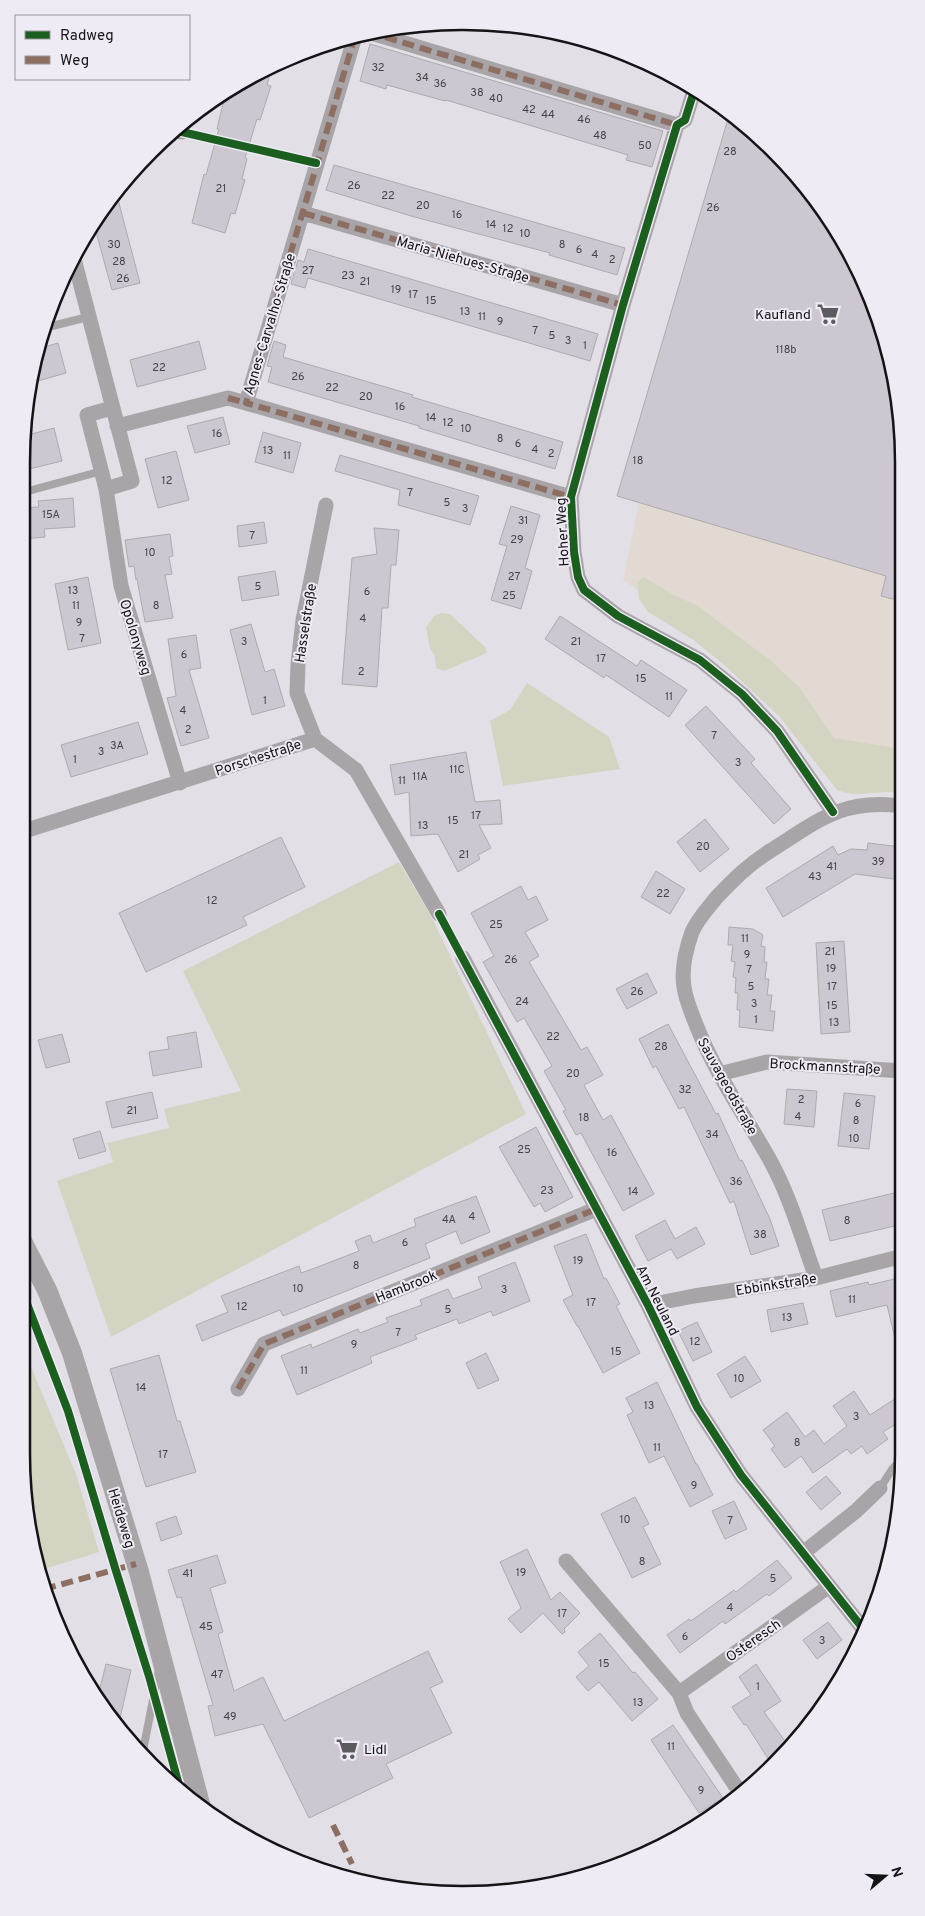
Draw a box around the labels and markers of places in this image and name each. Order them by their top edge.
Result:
supermarket icon: Kaufland [815,301,841,327]
place label: Kaufland [755,307,811,324]
supermarket icon: Lidl [334,1736,360,1762]
place label: Lidl [364,1742,387,1759]

